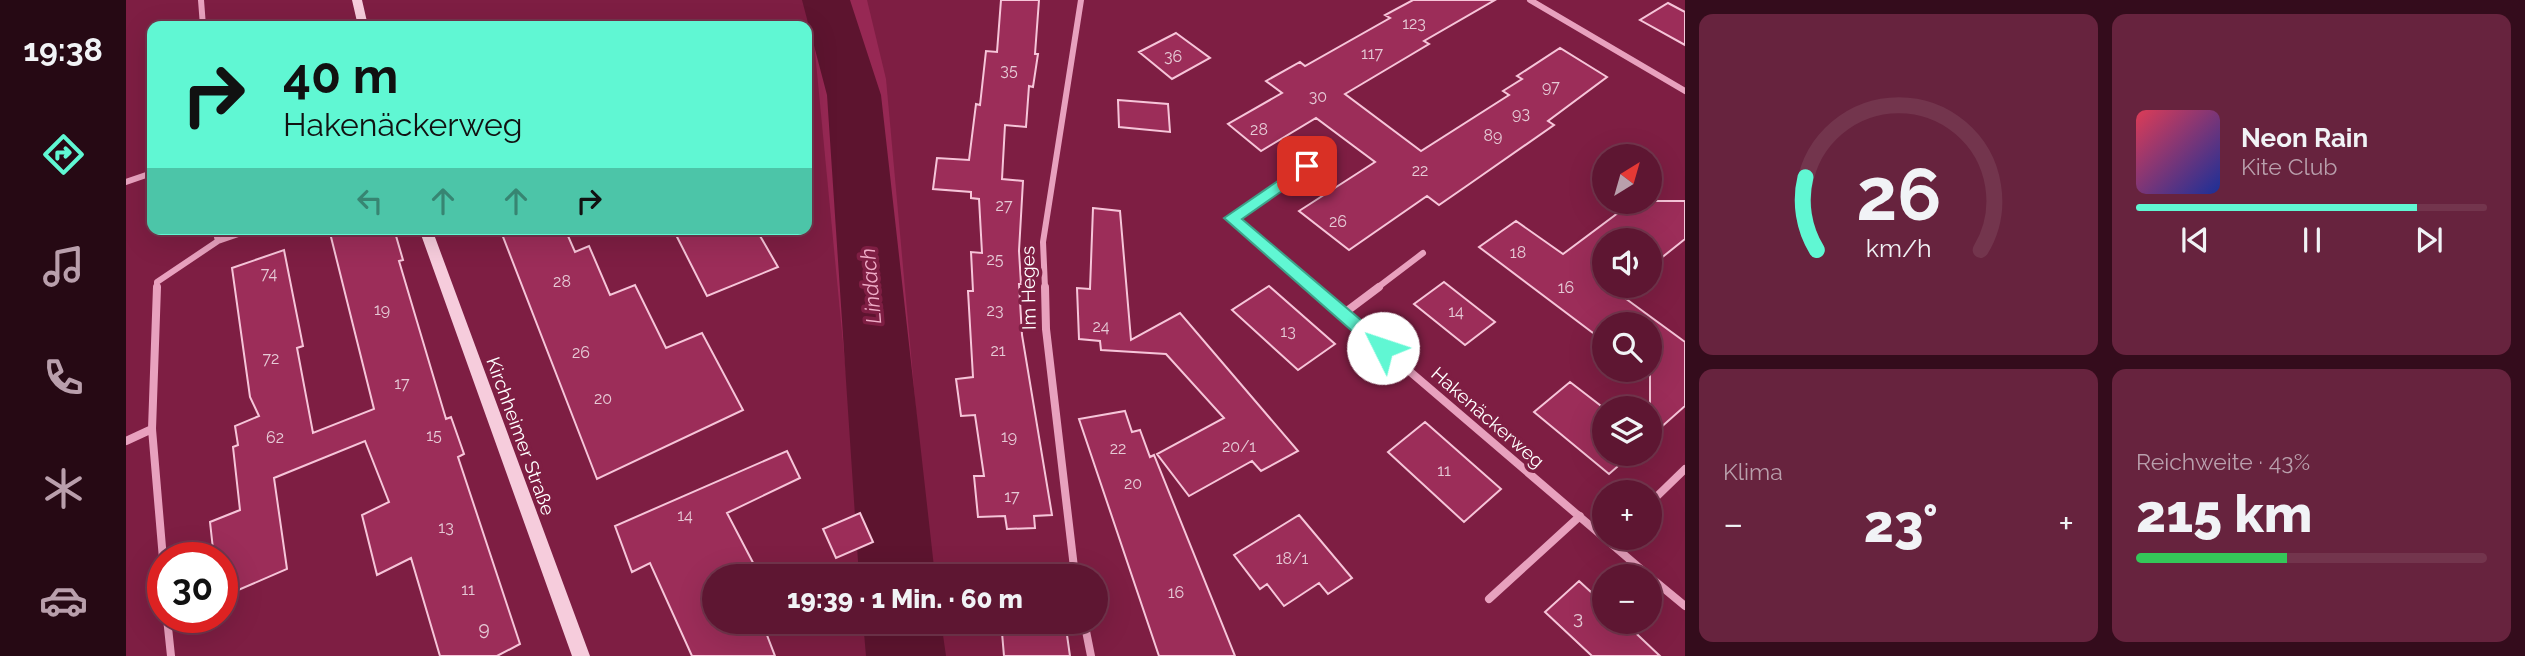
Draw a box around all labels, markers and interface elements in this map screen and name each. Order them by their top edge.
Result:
house number: 123 [1402,14,1426,33]
text: 19:38 [23,31,103,68]
house number: 117 [1361,44,1384,63]
text: 40 m [283,47,398,104]
house number: 36 [1164,47,1182,66]
icon: right [168,49,259,140]
house number: 35 [1000,61,1018,80]
house number: 97 [1542,77,1560,96]
house number: 30 [1309,87,1327,106]
house number: 93 [1512,104,1530,123]
text: Hakenäckerweg [283,106,523,143]
house number: 28 [1250,120,1268,139]
text: Neon Rain [2241,123,2368,153]
house number: 89 [1484,126,1502,145]
icon: directions [39,130,88,179]
pin [1277,136,1337,196]
north arrow [1592,144,1662,214]
map controls [1592,144,1662,634]
icon: arrive [1288,147,1326,185]
text: 26 [1856,153,1941,238]
text: Kite Club [2241,153,2338,180]
house number: 22 [1412,161,1428,180]
icon: left [351,182,389,220]
icon: ahead [424,182,462,220]
icon: ahead [497,182,535,220]
icon: right [570,182,608,220]
house number: 27 [996,196,1013,215]
house number: 26 [1329,212,1347,231]
icon: previous [2176,221,2214,259]
icon: pause [2293,221,2331,259]
icon: next [2410,221,2448,259]
button: sound [1592,228,1662,298]
text: km/h [1866,233,1931,263]
icon: music [39,242,88,291]
house number: 18 [1510,243,1526,262]
street label: Im Heges [1016,246,1040,330]
water label: Lindach [855,247,886,325]
house number: 25 [986,250,1004,269]
house number: 74 [261,264,277,283]
house number: 28 [553,272,571,291]
house number: 16 [1558,278,1574,297]
house number: 19 [374,300,390,319]
house number: 23 [987,301,1003,320]
house number: 14 [1448,302,1464,321]
position arrow [1346,311,1420,385]
button: search [1592,312,1662,382]
house number: 24 [1092,317,1110,336]
house number: 13 [1280,322,1296,341]
house number: 21 [990,341,1006,360]
house number: 26 [572,343,590,362]
house number: 72 [263,349,279,368]
icon: phone [39,353,88,402]
street label: Kirchheimer Straße [482,354,560,518]
street label: Hakenäckerweg [1427,362,1549,472]
house number: 17 [394,374,410,393]
house number: 20 [594,389,612,408]
button: layers [1592,396,1662,466]
house number: 15 [426,426,442,445]
house number: 19 [1001,427,1017,446]
house number: 62 [266,428,284,447]
house number: 20/1 [1222,437,1256,456]
house number: 22 [1110,439,1126,458]
text: Reichweite · 43% [2136,448,2310,475]
text: Klima [1723,458,1783,485]
house number: 11 [1437,461,1451,480]
icon: climate [39,464,88,513]
house number: 20 [1124,474,1142,493]
button: + [1592,480,1662,550]
text: 215 km [2136,483,2312,544]
house number: 17 [1004,487,1020,506]
text: 23° [1864,493,1938,554]
text: − [1723,501,1743,546]
text: + [2058,501,2074,546]
house number: 14 [677,506,693,525]
house number: 13 [438,518,454,537]
speed limit sign: 30 [147,542,238,633]
house number: 18/1 [1276,549,1308,568]
button: − [1592,564,1662,634]
icon: car [39,576,88,625]
house number: 11 [461,580,475,599]
house number: 16 [1168,583,1184,602]
text: 19:39 · 1 Min. · 60 m [787,584,1023,614]
house number: 3 [1573,606,1583,628]
house number: 9 [478,617,490,639]

